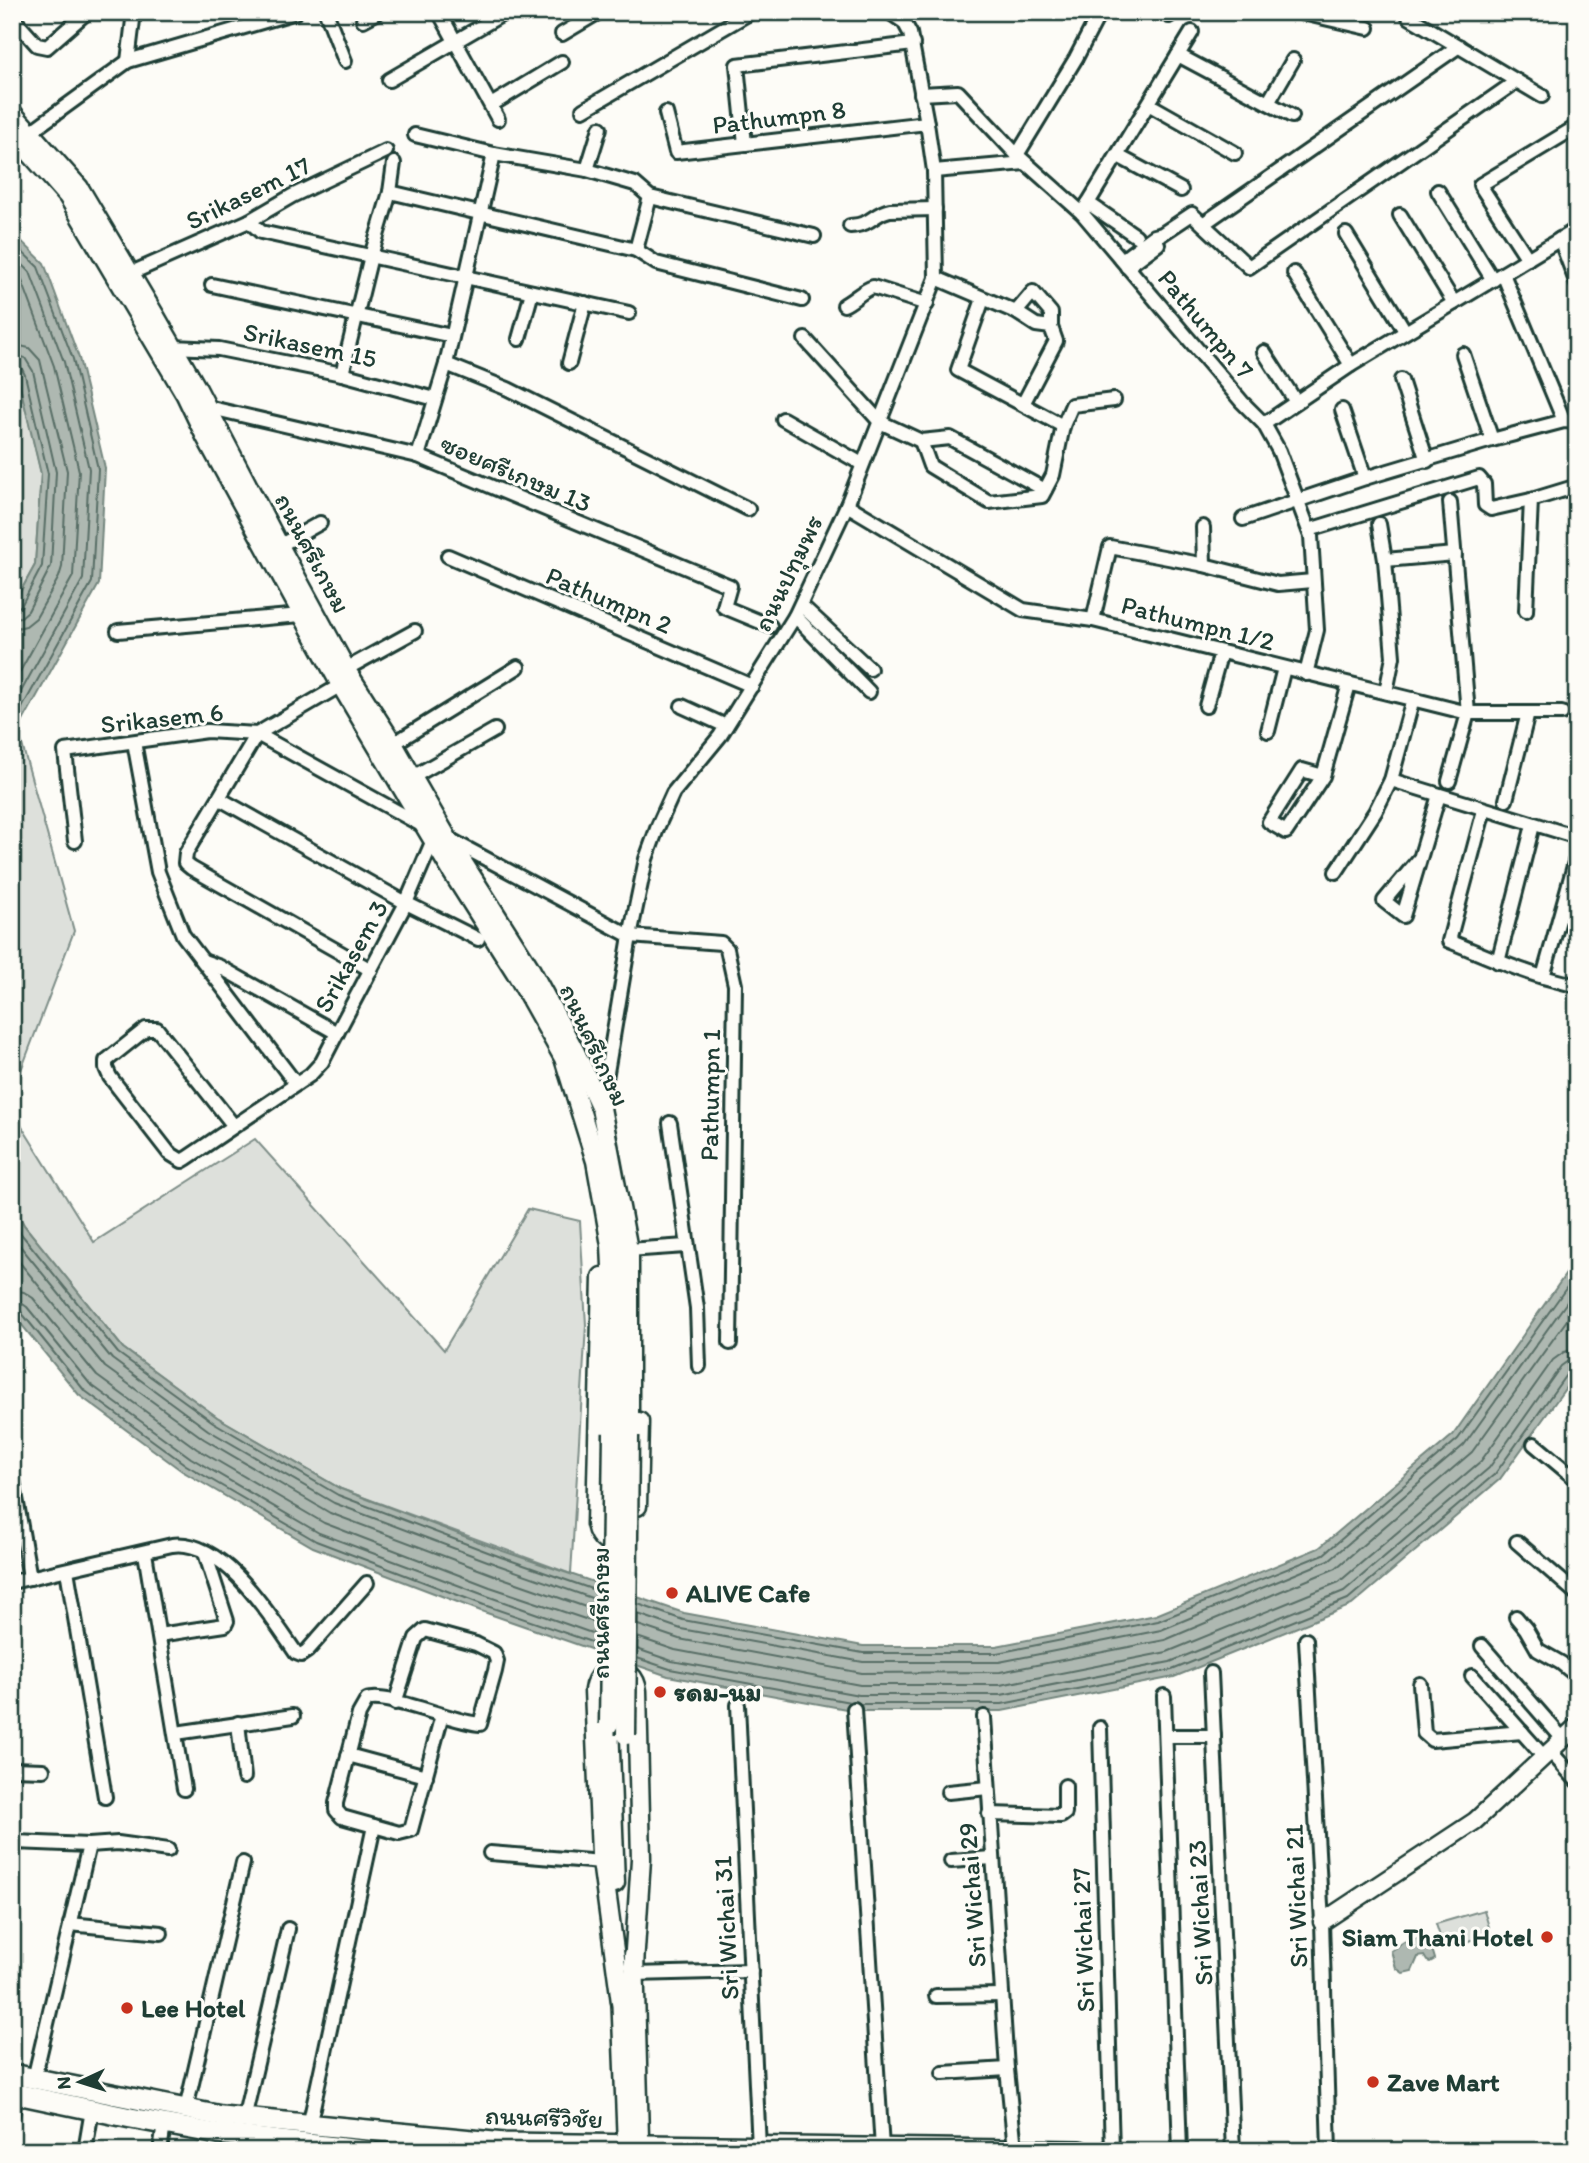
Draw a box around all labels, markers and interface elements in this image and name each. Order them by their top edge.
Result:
street label: Pathumpn 8 [710,93,848,141]
street label: Srikasem 17 [181,149,316,237]
street label: Pathumpn 7 [1151,263,1261,385]
street label: Srikasem 15 [240,315,380,375]
street label: ซอยศรีเกษม 13 [436,427,596,519]
street label: ถนนศรีเกษม [268,487,358,619]
street label: ถนนปทุมพร [746,509,832,637]
street label: Pathumpn 2 [541,559,677,641]
street label: Pathumpn 1/2 [1118,589,1278,658]
street label: Srikasem 6 [99,696,225,740]
street label: Srikasem 3 [307,894,395,1018]
street label: ถนนศรีเกษม [553,979,637,1111]
street label: Pathumpn 1 [693,1029,727,1161]
street label: ถนนศรีเกษม [584,1547,616,1679]
place label: ALIVE Cafe [685,1577,810,1609]
marker: ALIVE Cafe [664,1585,680,1601]
place label: รดม-นม [674,1676,761,1708]
marker: รดม-นม [652,1684,668,1700]
street label: Sri Wichai 29 [951,1821,993,1969]
street label: Sri Wichai 21 [1278,1824,1314,1968]
street label: Sri Wichai 23 [1180,1839,1220,1987]
street label: Sri Wichai 31 [706,1855,746,2001]
street label: Sri Wichai 27 [1064,1867,1102,2013]
place label: Siam Thani Hotel [1342,1921,1534,1953]
marker: Siam Thani Hotel [1539,1929,1555,1945]
place label: Lee Hotel [141,1992,246,2024]
marker: Lee Hotel [119,2000,135,2016]
north arrow [46,2048,116,2118]
place label: Zave Mart [1387,2066,1500,2098]
marker: Zave Mart [1365,2074,1381,2090]
text: N [52,2076,75,2090]
street label: ถนนศรีวิชัย [485,2099,603,2135]

